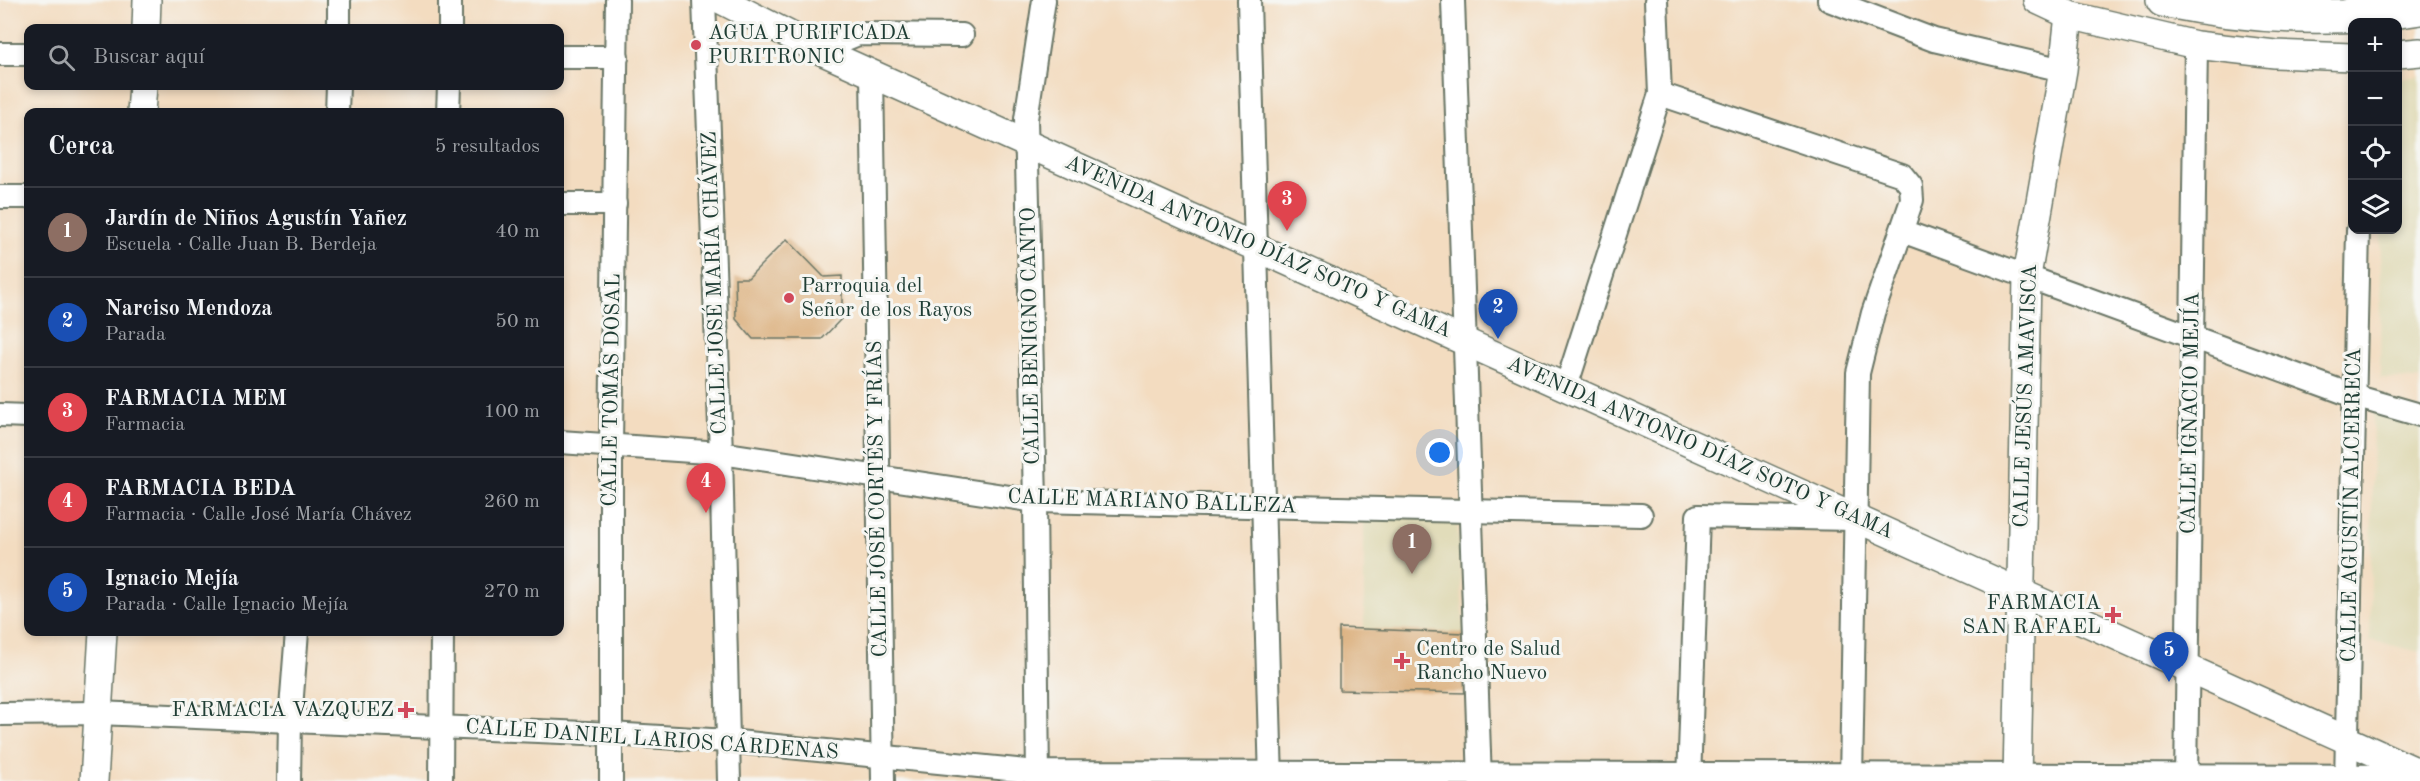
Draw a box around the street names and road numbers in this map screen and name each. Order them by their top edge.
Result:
street label: CALLE JOSÉ MARÍA CHÁVEZ [695,131,731,435]
street label: AVENIDA ANTONIO DÍAZ SOTO Y GAMA [1062,148,1456,342]
street label: CALLE BENIGNO CANTO [1018,207,1044,465]
street label: CALLE JESÚS AMAVISCA [2006,264,2041,528]
street label: CALLE TOMÁS DOSAL [595,273,625,507]
street label: CALLE IGNACIO MEJÍA [2174,292,2204,534]
street label: CALLE JOSÉ CORTÉS Y FRÍAS [861,340,891,658]
street label: CALLE AGUSTÍN ALCERRECA [2335,347,2365,662]
street label: AVENIDA ANTONIO DÍAZ SOTO Y GAMA [1504,349,1898,543]
street label: CALLE MARIANO BALLEZA [1007,486,1297,518]
street label: CALLE DANIEL LARIOS CÁRDENAS [465,712,840,764]

